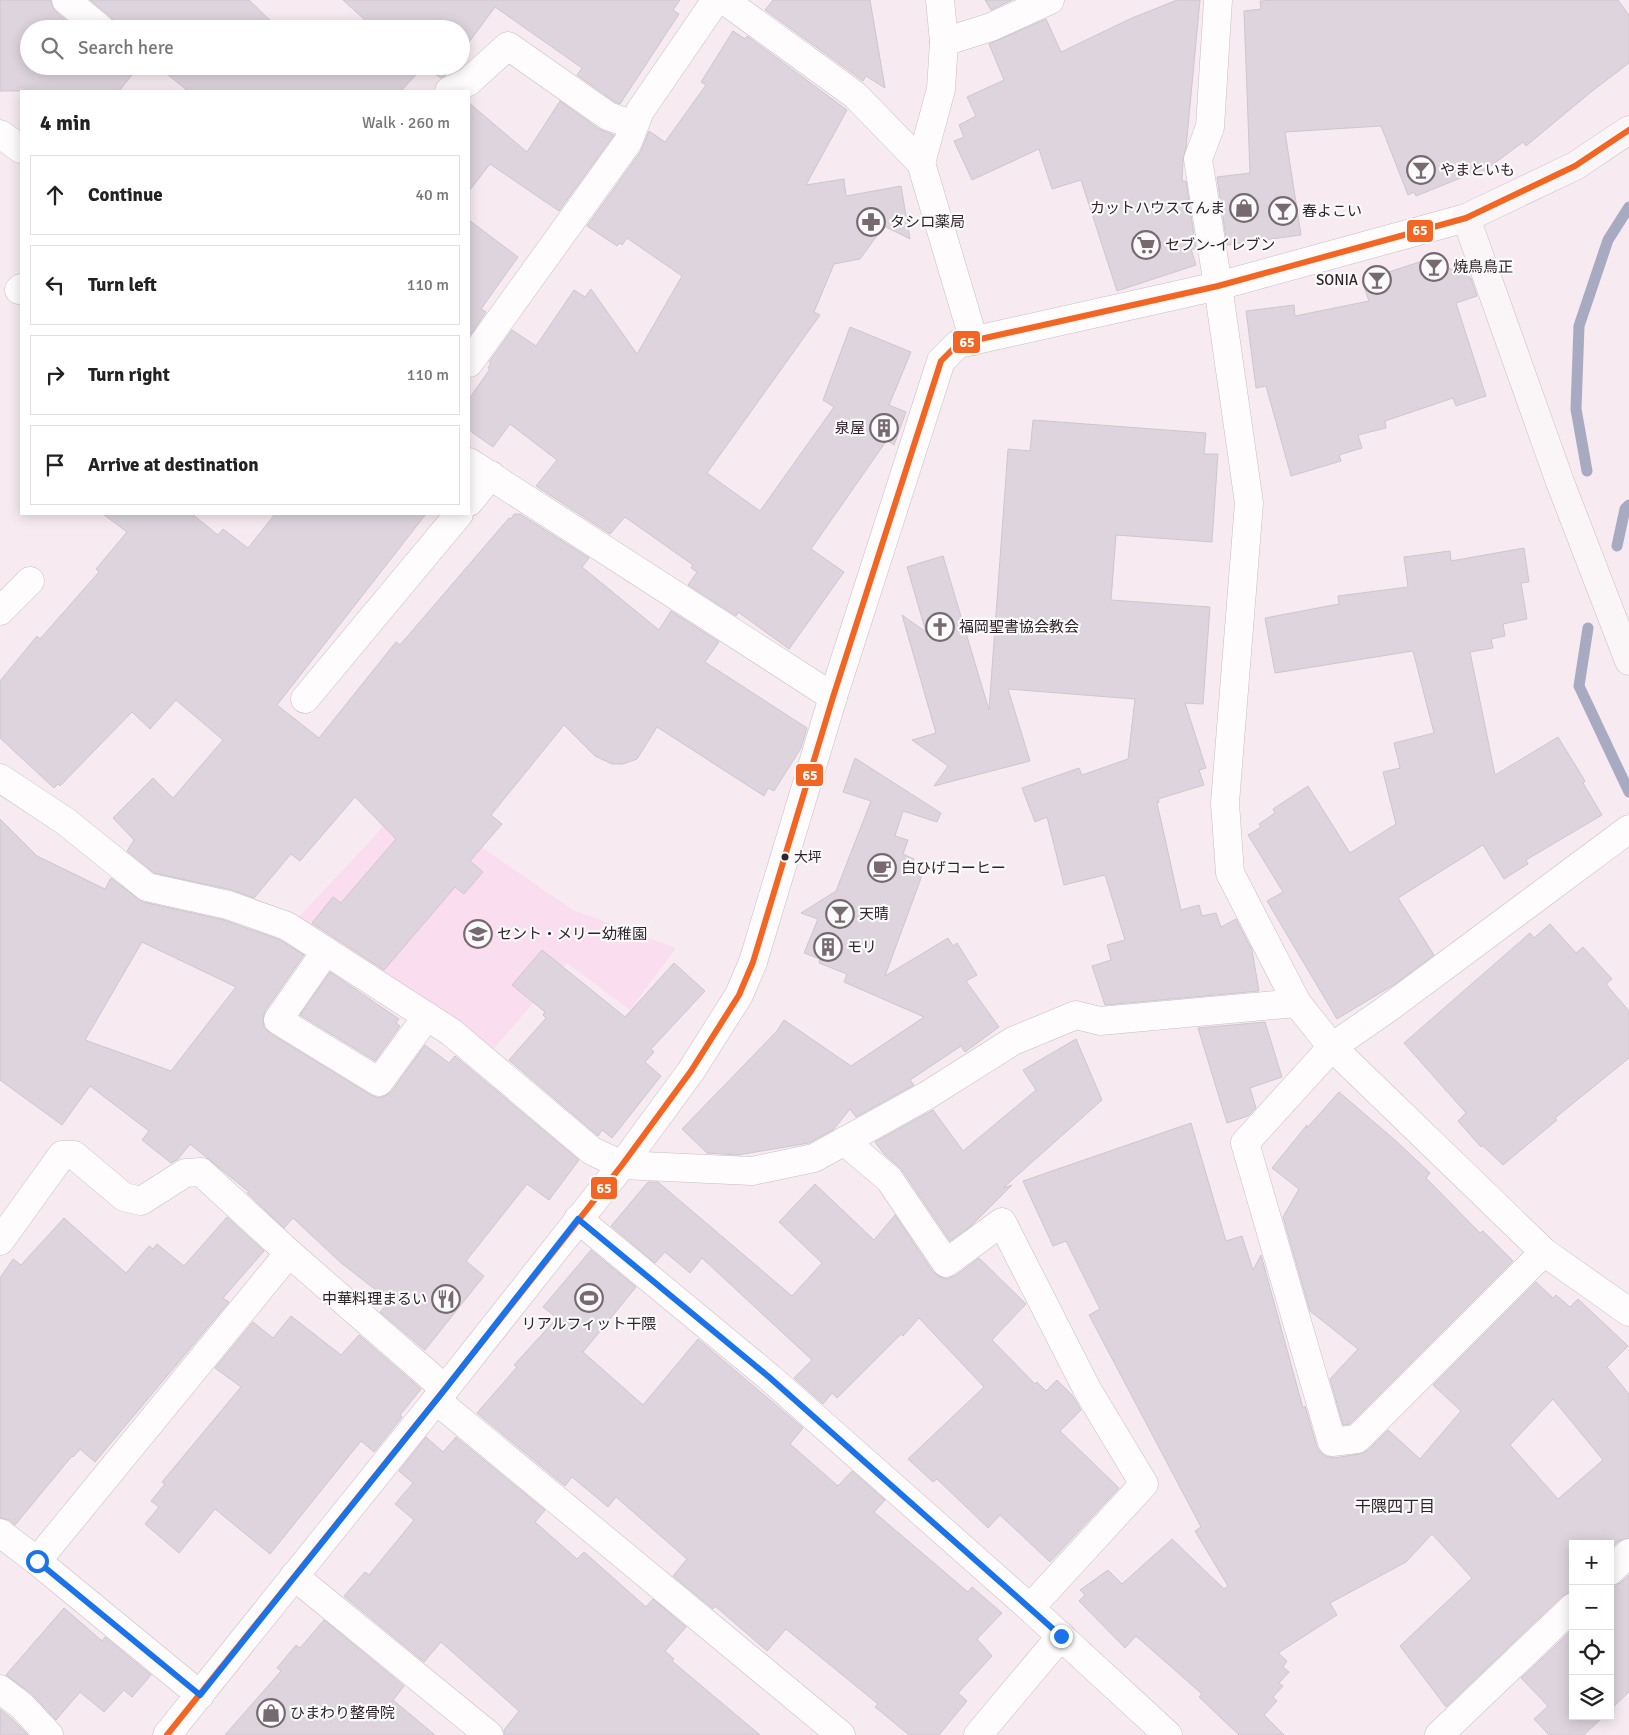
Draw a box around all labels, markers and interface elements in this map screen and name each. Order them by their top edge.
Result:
search box [20,20,470,75]
icon: search [38,34,66,62]
text: Search here [78,36,174,60]
text: 4 min [40,110,91,136]
text: Walk · 260 m [362,113,450,133]
bar icon: やまといも [1406,155,1436,185]
place label: やまといも [1440,161,1515,179]
icon: ahead [41,181,69,209]
text: Continue [88,183,163,207]
text: 40 m [415,185,449,205]
shop icon: カットハウスてんま [1229,193,1259,223]
bar icon: 春よこい [1268,196,1298,226]
place label: カットハウスてんま [1090,199,1225,217]
place label: 春よこい [1302,202,1362,220]
pharmacy icon: タシロ薬局 [856,207,886,237]
place label: タシロ薬局 [890,213,965,231]
line badge: 65 [1406,219,1434,243]
text: 65 [1412,222,1428,239]
supermarket icon: セブン-イレブン [1131,230,1161,260]
place label: セブン-イレブン [1165,236,1275,254]
bar icon: 焼鳥鳥正 [1419,252,1449,282]
place label: 焼鳥鳥正 [1453,258,1513,276]
bar icon: SONIA [1362,265,1392,295]
icon: left [41,271,69,299]
place label: SONIA [1316,271,1358,289]
text: Turn left [88,273,157,297]
text: 110 m [407,275,449,295]
line badge: 65 [952,330,981,354]
text: 65 [959,334,975,351]
icon: right [41,361,69,389]
text: Turn right [88,363,170,387]
text: 110 m [407,365,449,385]
building icon: 泉屋 [869,413,899,443]
place label: 泉屋 [835,419,865,437]
icon: arrive [41,451,69,479]
text: Arrive at destination [88,453,259,477]
church icon: 福岡聖書協会教会 [925,612,955,642]
place label: 福岡聖書協会教会 [959,618,1079,636]
line badge: 65 [795,763,824,787]
text: 65 [802,767,818,784]
place label: 大坪 [794,849,822,866]
marker: 大坪 [780,852,790,862]
cafe icon: 白ひげコーヒー [867,853,897,883]
place label: 白ひげコーヒー [901,859,1006,877]
bar icon: 天晴 [825,899,855,929]
place label: 天晴 [859,905,889,923]
school or university icon: セント・メリー幼稚園 [463,919,493,949]
place label: セント・メリー幼稚園 [497,925,647,943]
building icon: モリ [813,932,843,962]
place label: モリ [847,938,877,956]
line badge: 65 [590,1176,618,1200]
text: 65 [596,1180,612,1197]
sports icon: リアルフィット干隈 [574,1283,604,1313]
restaurant icon: 中華料理まるい [431,1284,461,1314]
place label: 中華料理まるい [322,1290,427,1308]
place label: リアルフィット干隈 [522,1315,656,1333]
district label: 干隈四丁目 [1355,1497,1435,1517]
map controls [1569,1540,1614,1720]
button: + [1569,1540,1614,1585]
route start [26,1550,49,1573]
button: − [1569,1585,1614,1630]
route end [1050,1625,1073,1648]
button: locate [1569,1630,1614,1675]
button: layers [1569,1675,1614,1720]
shop icon: ひまわり整骨院 [256,1698,286,1728]
place label: ひまわり整骨院 [290,1704,395,1722]

